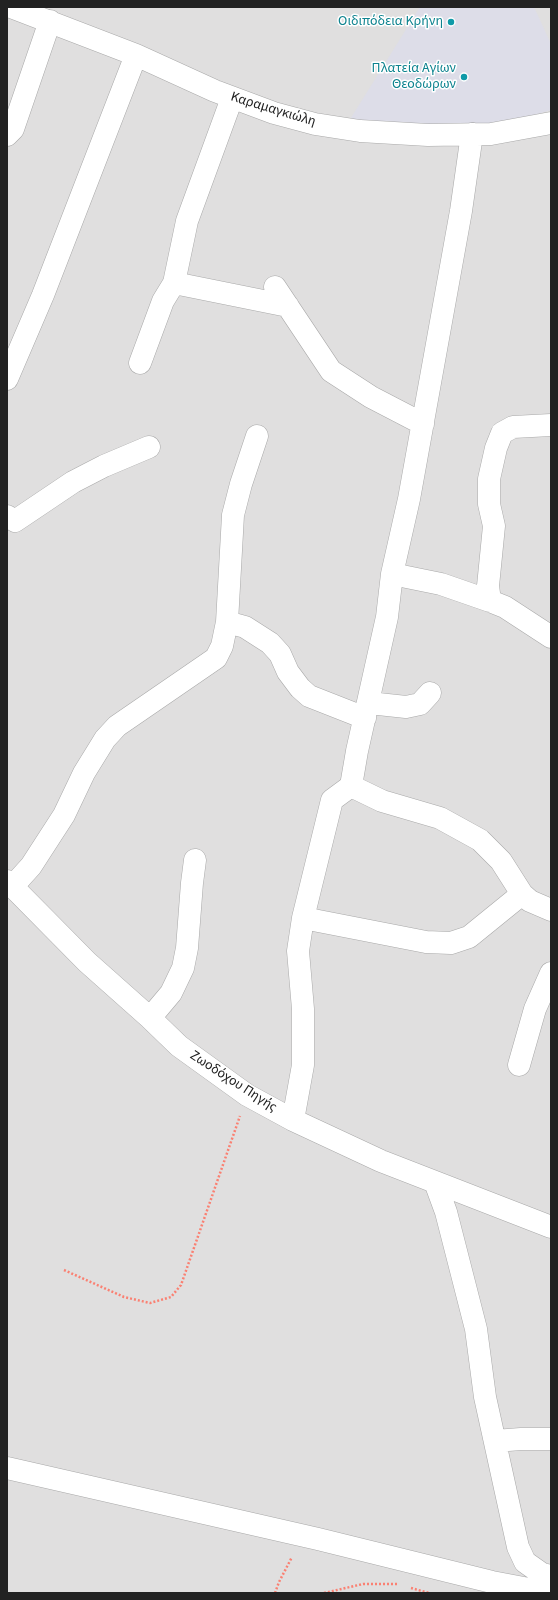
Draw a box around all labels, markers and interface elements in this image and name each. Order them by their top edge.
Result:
place label: Οιδιπόδεια Κρήνη [338,14,443,30]
marker: Οιδιπόδεια Κρήνη [446,17,456,27]
place label: Πλατεία Αγίων Θεοδώρων [372,61,456,94]
marker: Πλατεία Αγίων Θεοδώρων [459,72,469,82]
street label: Καραμαγκιώλη [228,89,318,131]
street label: Ζωοδόχου Πηγής [186,1048,280,1116]

